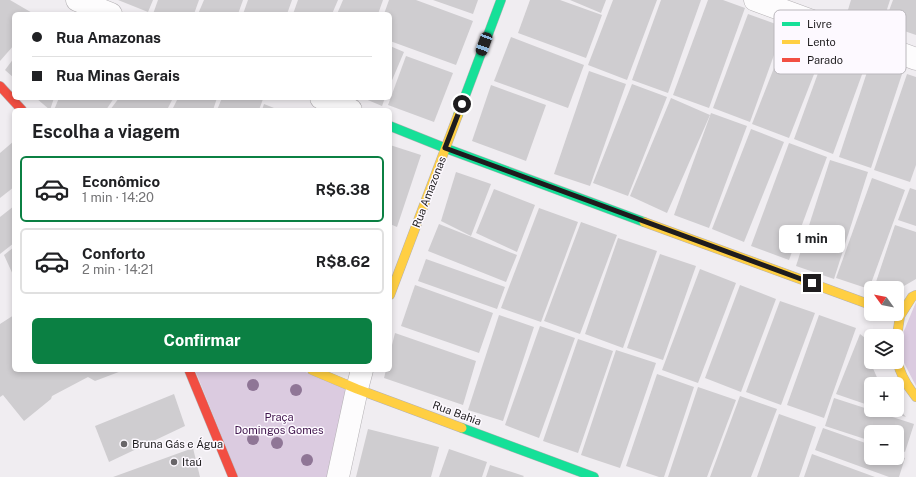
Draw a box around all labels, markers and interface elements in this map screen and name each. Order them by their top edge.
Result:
legend [774,10,906,74]
text: Livre [807,18,832,30]
text: Rua Amazonas [56,29,161,46]
car [474,31,494,57]
text: Lento [807,36,836,48]
text: Parado [807,54,843,66]
text: Rua Minas Gerais [56,67,180,84]
route start [453,95,471,113]
text: Escolha a viagem [32,121,180,142]
street label: Rua Amazonas [410,154,448,229]
icon: car [34,171,70,207]
text: Econômico [82,173,160,190]
text: R$6.38 [315,181,370,198]
text: 1 min · 14:20 [82,190,154,205]
callout: 1 min [779,225,845,253]
text: 1 min [796,231,828,246]
icon: car [34,243,70,279]
text: Conforto [82,245,145,262]
text: R$8.62 [316,253,370,270]
text: 2 min · 14:21 [82,262,154,277]
route end [803,274,821,292]
north arrow [864,281,904,321]
map controls [864,281,904,465]
button: Confirmar [32,318,372,364]
button: layers [864,329,904,369]
button: + [864,377,904,417]
street label: Rua Bahia [431,399,483,427]
park label: Praça Domingos Gomes [234,411,324,436]
button: − [864,425,904,465]
place label: Bruna Gás e Água [132,437,223,450]
marker: Bruna Gás e Água [119,439,129,449]
place label: Itaú [182,456,202,468]
marker: Itaú [169,457,179,467]

